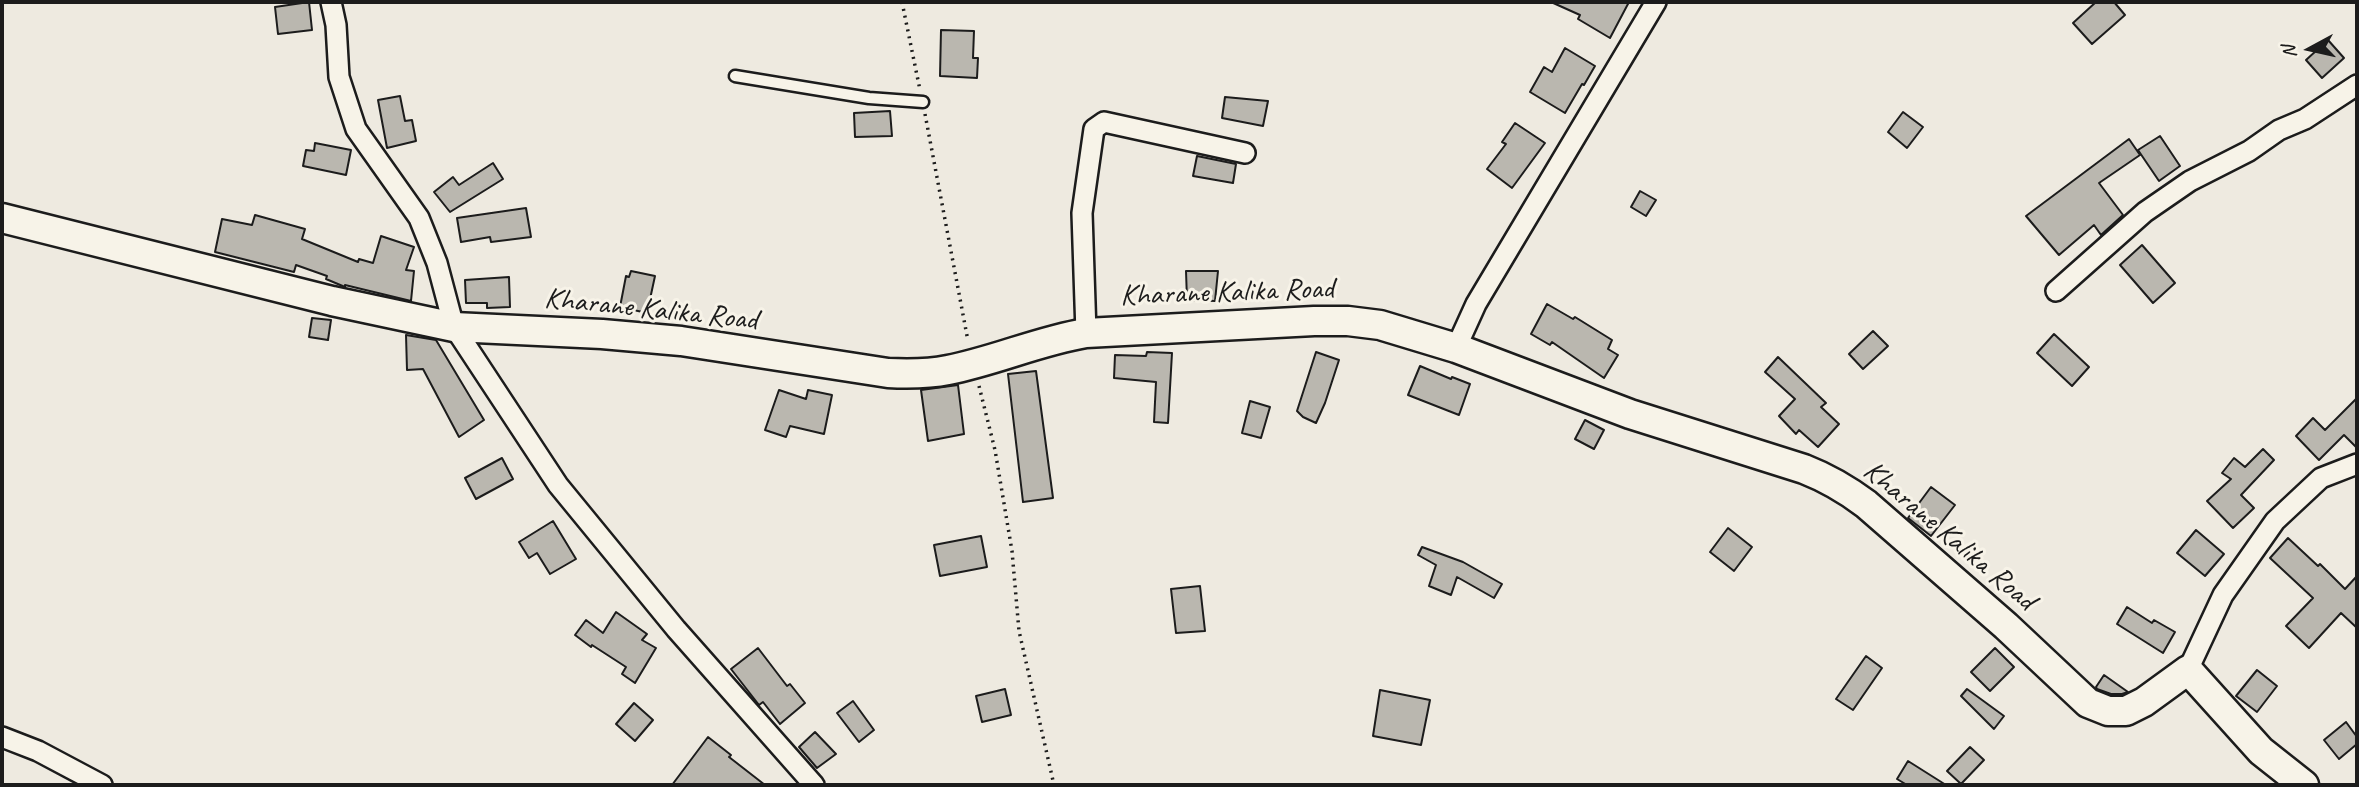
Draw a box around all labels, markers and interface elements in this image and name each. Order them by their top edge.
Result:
north arrow [2275,14,2345,84]
text: N [2277,44,2302,59]
street label: Kharane Kalika Road [1120,271,1334,315]
street label: Kharane Kalika Road [543,281,759,339]
street label: Kharane Kalika Road [1856,453,2042,619]

